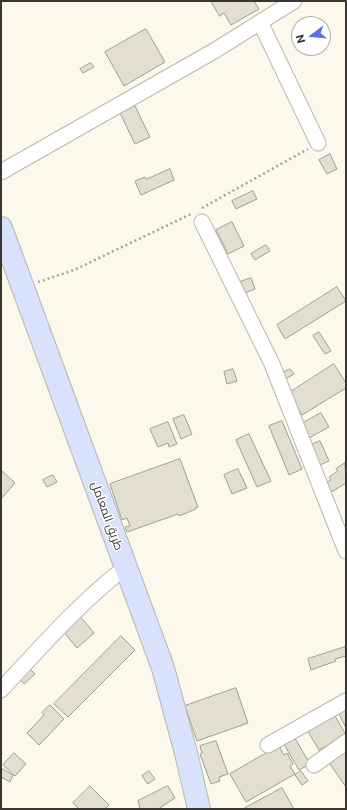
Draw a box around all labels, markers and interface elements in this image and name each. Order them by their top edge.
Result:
north arrow [291,16,331,56]
text: N [293,33,307,45]
street label: طريق المعامل [88,480,126,552]

